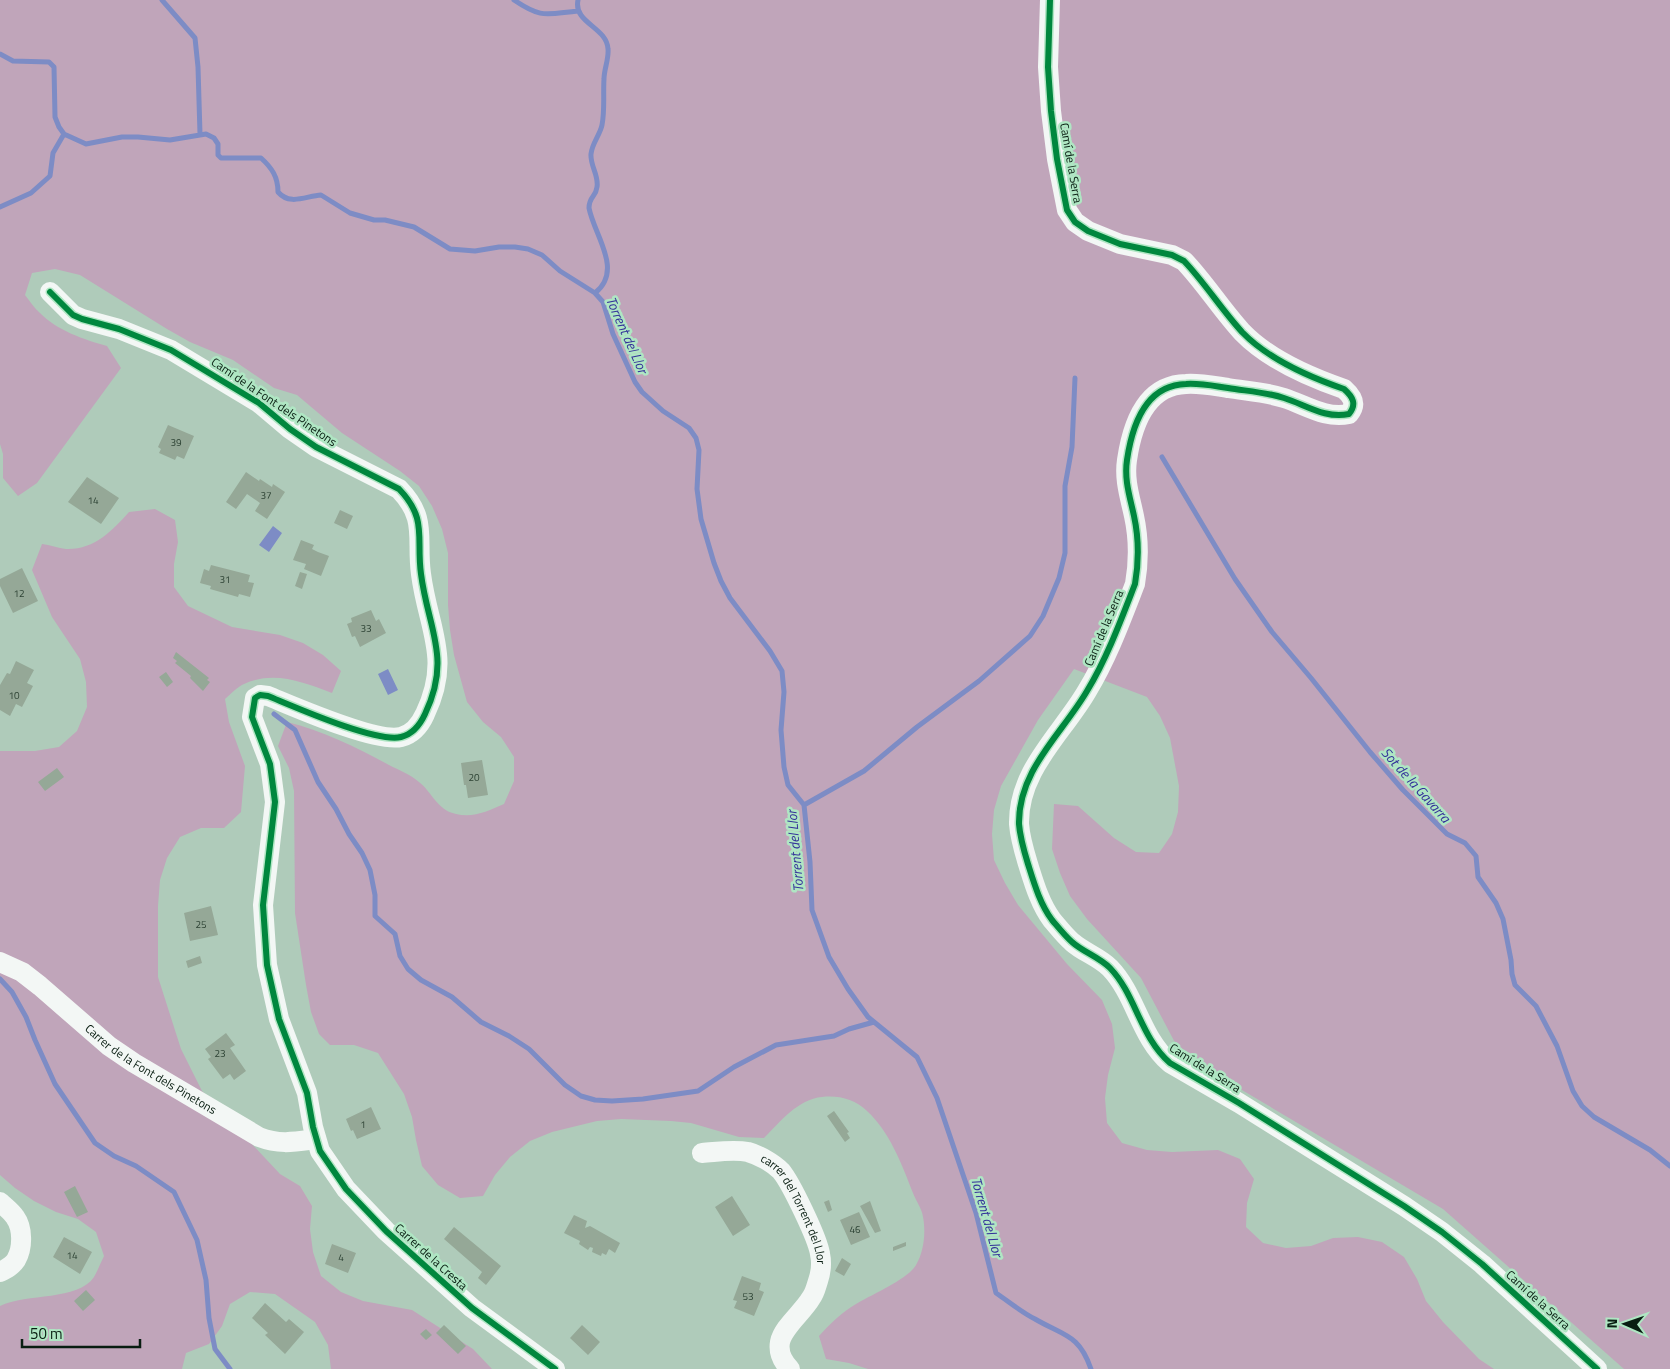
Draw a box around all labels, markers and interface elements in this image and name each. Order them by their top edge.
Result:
street label: Camí de la Serra [1055,121,1088,205]
water label: Torrent del Llor [601,293,654,378]
street label: Camí de la Font dels Pinetons [208,352,341,451]
house number: 39 [170,435,182,450]
house number: 37 [260,488,272,503]
house number: 14 [87,493,99,508]
house number: 31 [219,572,231,587]
house number: 12 [13,586,25,601]
street label: Camí de la Serra [1079,587,1128,669]
house number: 33 [360,621,372,636]
house number: 10 [8,688,20,703]
water label: Sot de la Gavarra [1377,742,1457,828]
house number: 20 [468,770,480,785]
water label: Torrent del Llor [780,808,809,893]
house number: 25 [195,917,207,932]
street label: Carrer de la Font dels Pinetons [81,1019,221,1119]
street label: Camí de la Serra [1166,1038,1245,1097]
house number: 23 [214,1046,226,1061]
house number: 1 [360,1117,366,1132]
street label: carrer del Torrent del Llor [757,1149,831,1265]
water label: Torrent del Llor [966,1175,1009,1261]
street label: Carrer de la Cresta [391,1219,472,1295]
house number: 46 [849,1222,861,1237]
house number: 14 [66,1248,78,1263]
house number: 4 [338,1250,344,1265]
street label: Camí de la Serra [1502,1265,1575,1334]
house number: 53 [742,1289,754,1304]
north arrow [1600,1299,1650,1349]
scale bar [22,1316,140,1348]
text: N [1601,1318,1622,1329]
text: 50 m [30,1322,63,1345]

